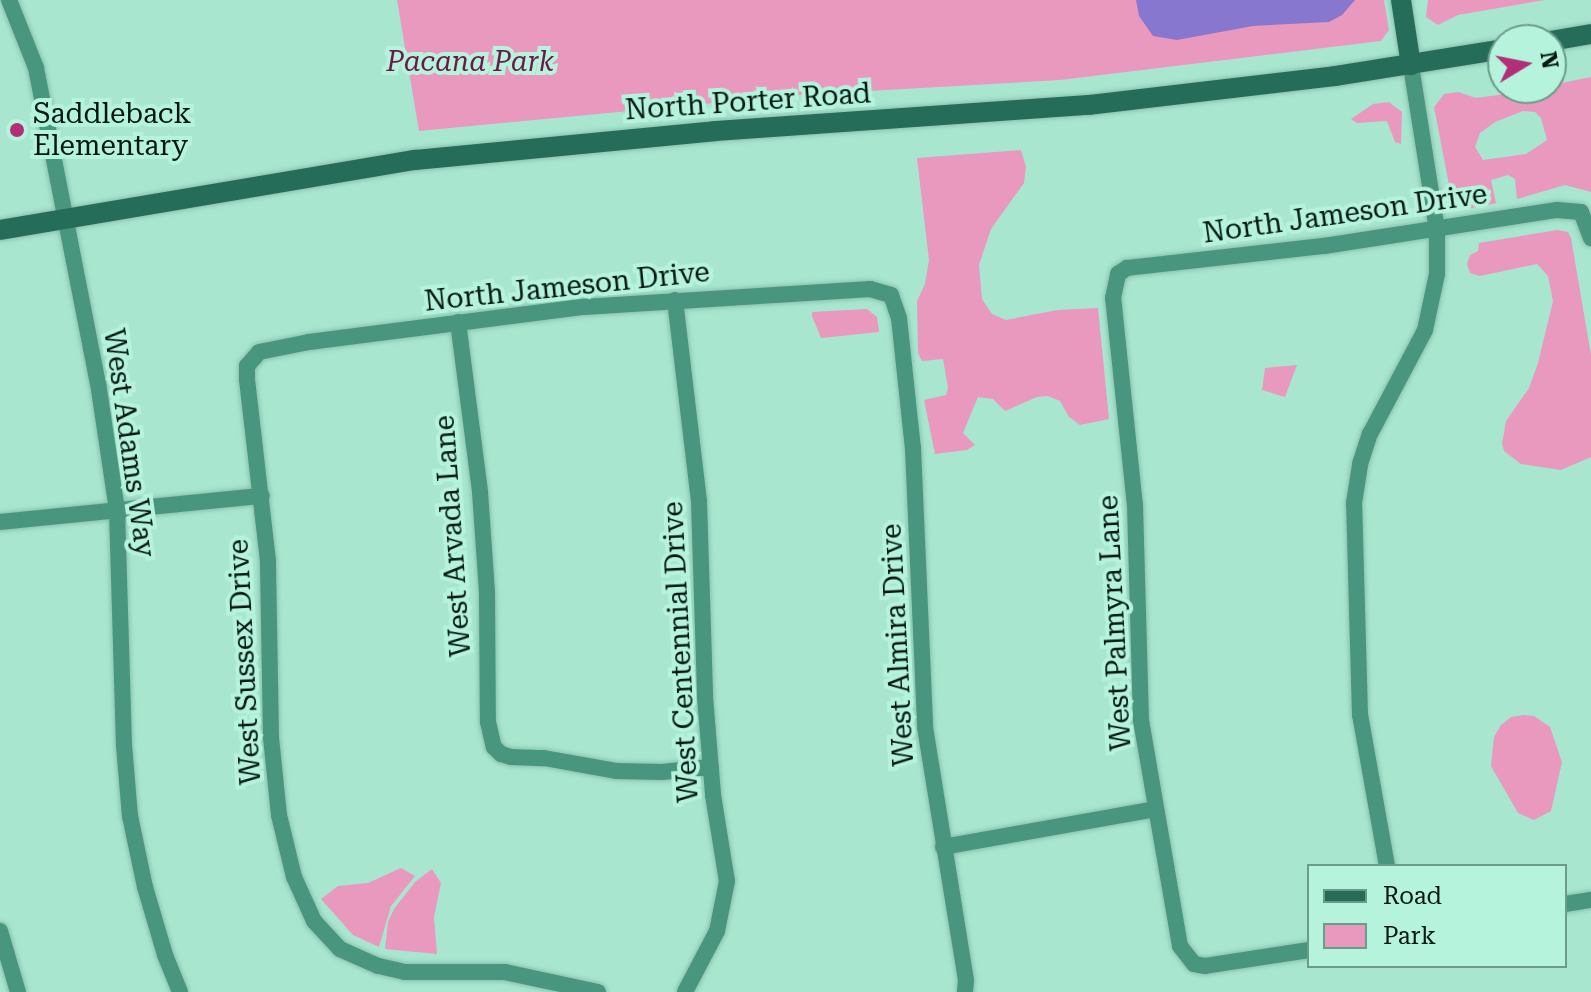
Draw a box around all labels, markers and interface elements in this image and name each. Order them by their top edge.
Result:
north arrow [1487,24,1567,104]
park label: Pacana Park [386,45,554,79]
text: N [1535,50,1563,71]
street label: North Porter Road [624,77,872,127]
place label: Saddleback Elementary [33,97,191,163]
marker: Saddleback Elementary [8,121,26,139]
street label: North Jameson Drive [1201,177,1489,251]
street label: North Jameson Drive [423,255,711,319]
street label: West Adams Way [96,327,162,559]
street label: West Arvada Lane [428,414,478,658]
street label: West Palmyra Lane [1092,494,1138,752]
street label: West Centennial Drive [656,500,706,804]
street label: West Almira Drive [875,523,921,767]
street label: West Sussex Drive [222,538,268,786]
legend [1307,864,1567,968]
text: Road [1383,882,1442,910]
text: Park [1383,922,1436,950]

